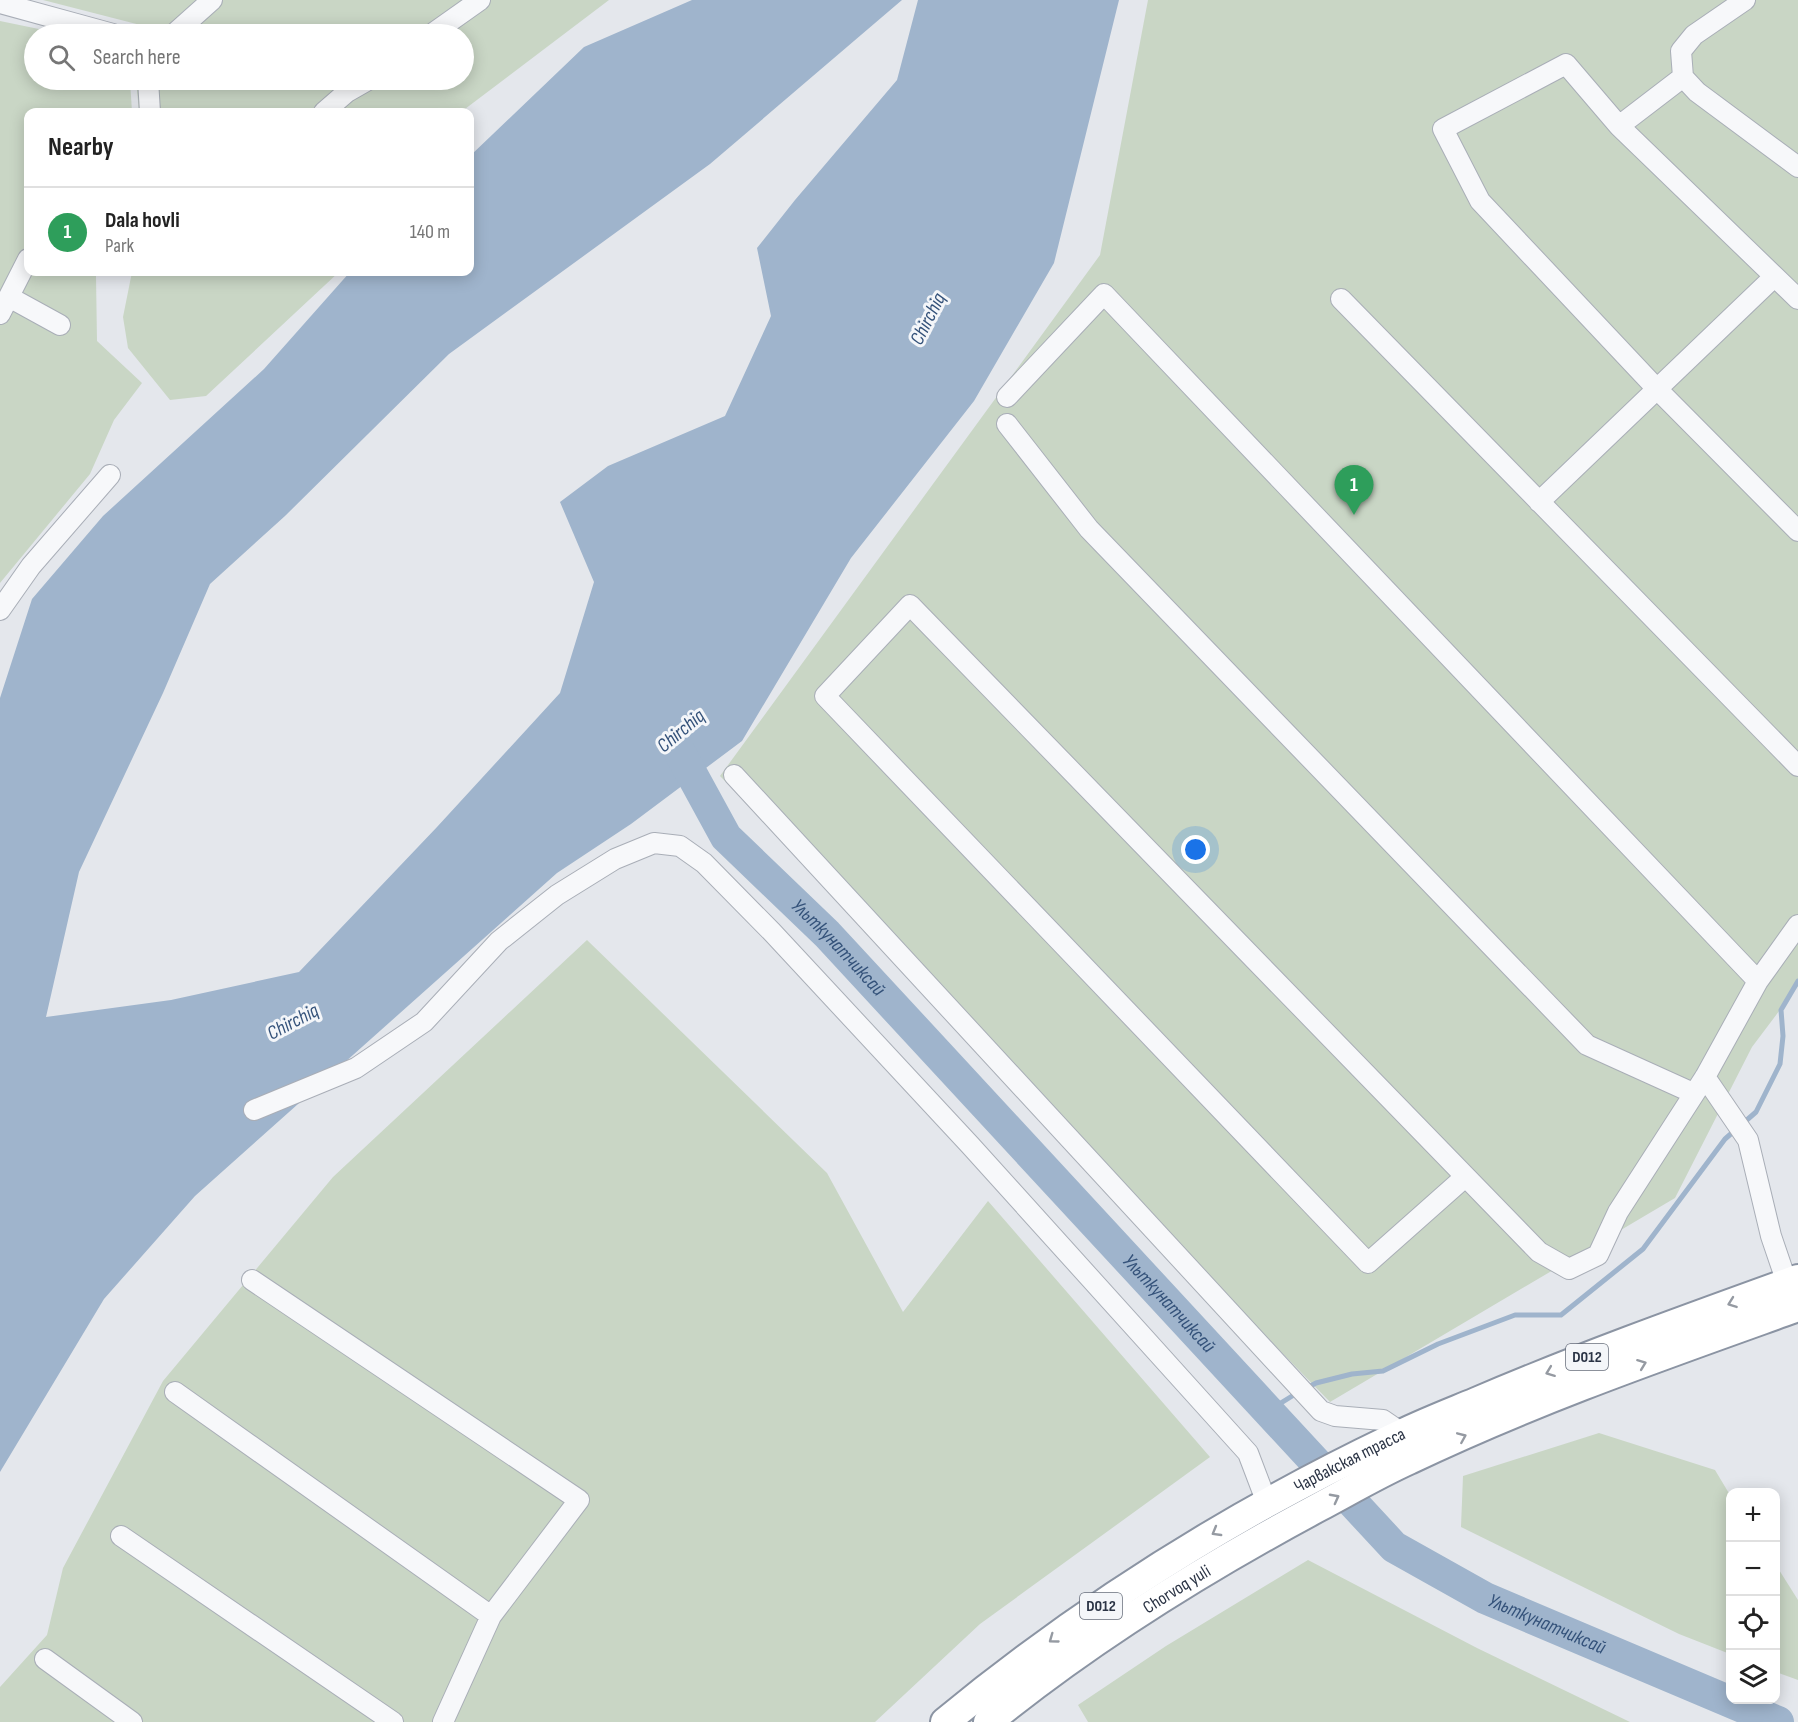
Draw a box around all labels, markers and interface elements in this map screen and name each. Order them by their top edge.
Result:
search box [24,24,474,90]
icon: search [45,41,78,74]
text: Search here [93,44,180,71]
text: Nearby [48,132,114,163]
text: Dala hovli [105,207,180,234]
text: 1 [64,220,71,244]
text: 140 m [410,220,450,244]
text: Park [105,234,134,258]
water label: Chirchiq [905,289,951,349]
pin: 1 [1334,466,1374,515]
water label: Chirchiq [652,704,710,758]
your location [1181,835,1210,864]
water label: Ульткунатчиксай [786,894,891,1002]
water label: Chirchiq [263,999,323,1045]
water label: Ульткунатчиксай [1117,1249,1221,1358]
one-way arrow [1728,1295,1738,1308]
road number: D012 [1566,1344,1608,1370]
one-way arrow [1636,1358,1647,1371]
one-way arrow [1545,1364,1556,1377]
street label: Чарвакская трасса [1290,1423,1409,1497]
one-way arrow [1455,1432,1466,1444]
map controls [1726,1488,1780,1704]
button: + [1726,1488,1780,1542]
one-way arrow [1329,1494,1340,1505]
one-way arrow [1212,1525,1222,1537]
button: − [1726,1542,1780,1596]
street label: Chorvoq yuli [1139,1560,1214,1618]
water label: Ульткунатчиксай [1484,1589,1610,1660]
road number: D012 [1080,1593,1122,1619]
button: locate [1726,1596,1780,1650]
one-way arrow [1049,1632,1060,1643]
button: layers [1726,1650,1780,1704]

